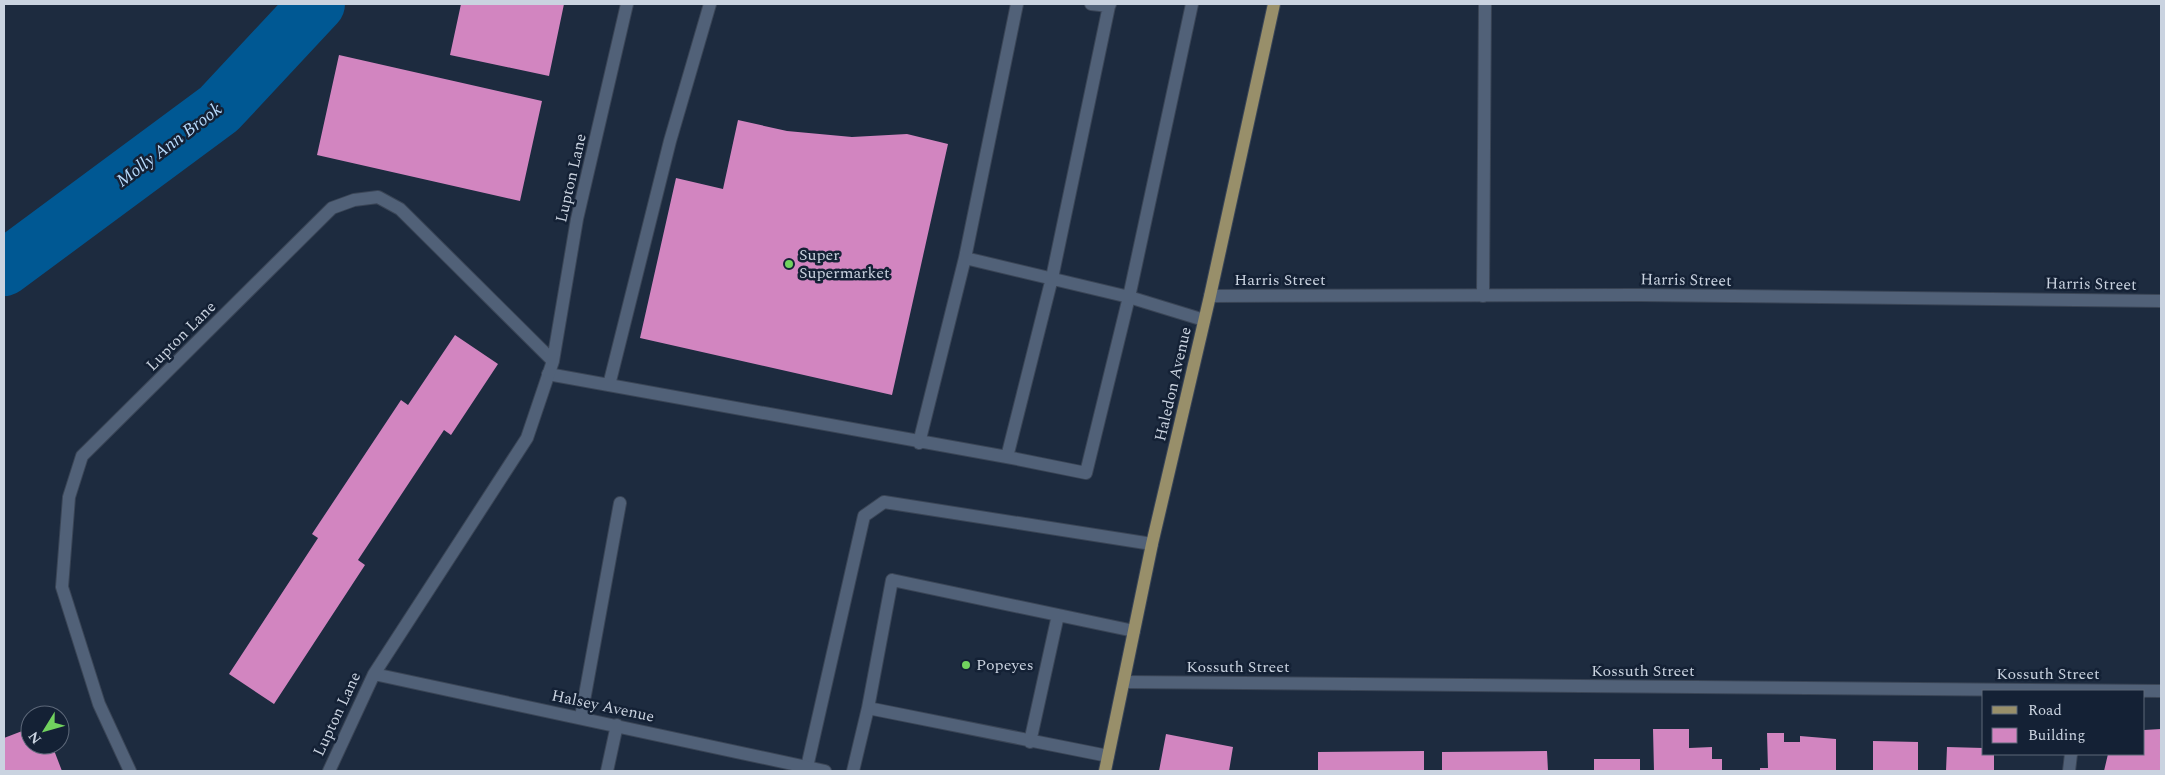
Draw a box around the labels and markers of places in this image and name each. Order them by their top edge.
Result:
place label: Super Supermarket [799,243,890,285]
marker: Super Supermarket [783,258,795,270]
place label: Popeyes [976,653,1034,677]
marker: Popeyes [960,659,972,671]

